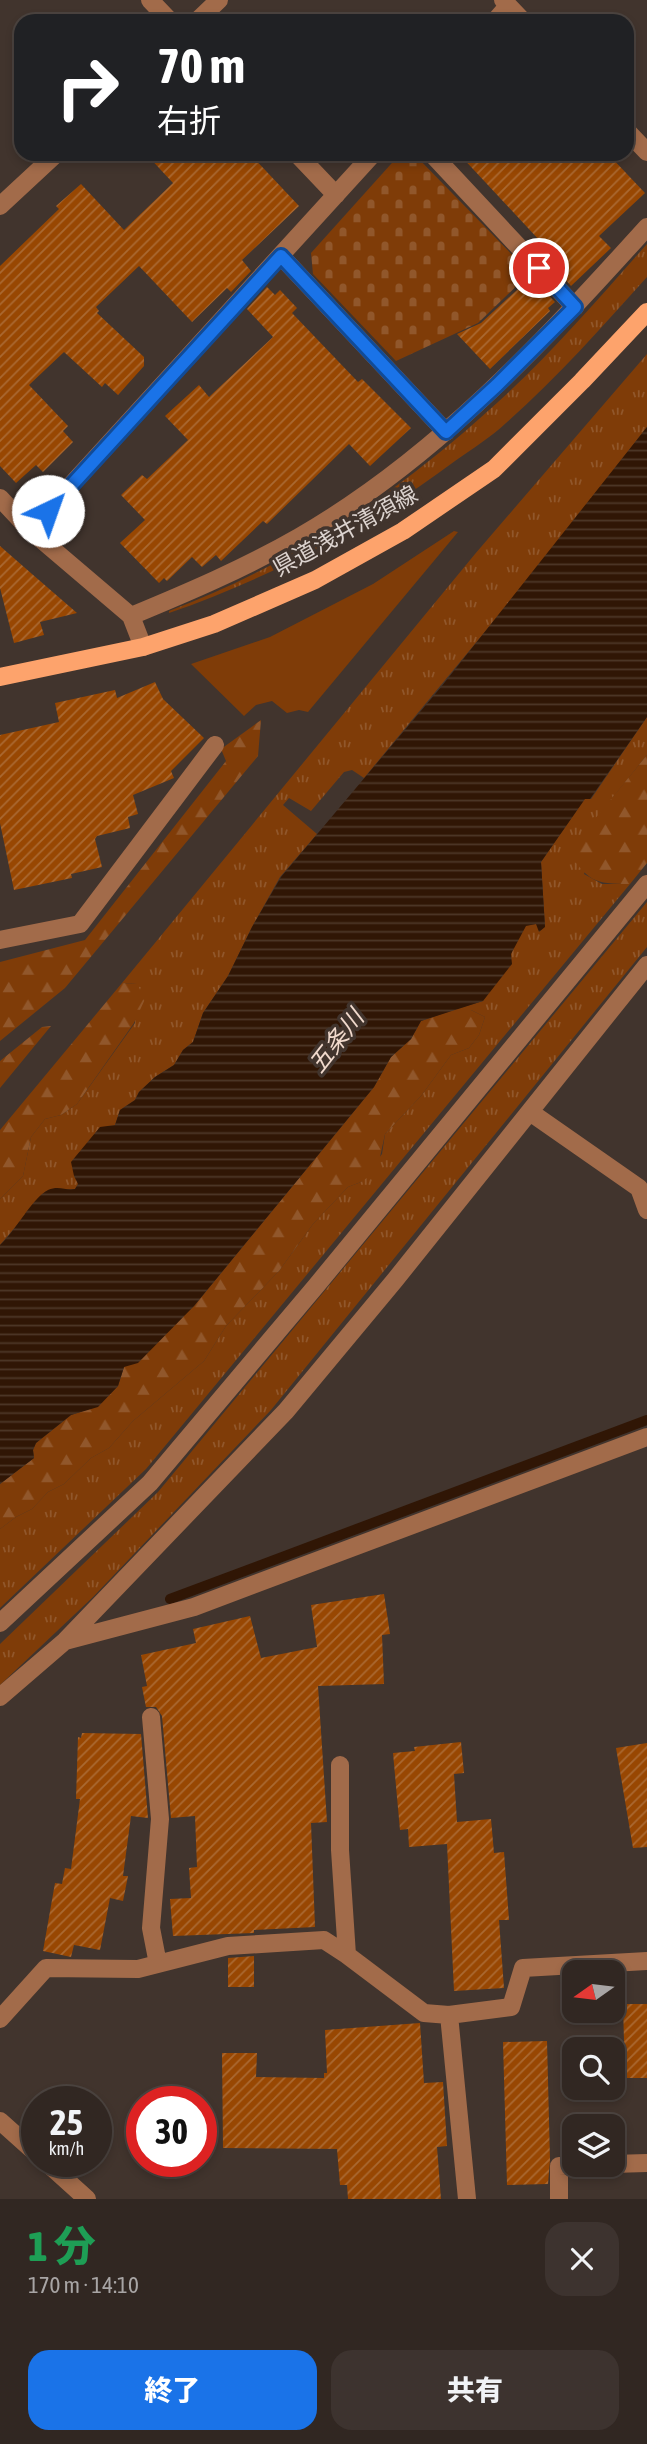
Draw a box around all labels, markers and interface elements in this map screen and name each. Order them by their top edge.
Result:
text: 70 m [157,37,245,93]
icon: right [42,42,133,133]
text: 右折 [157,102,221,139]
pin [509,238,569,298]
icon: arrive [520,249,558,287]
position arrow [11,474,85,548]
street label: 県道浅井清須線 [268,481,422,581]
water label: 五条川 [303,1002,371,1078]
north arrow [562,1960,625,2023]
map controls [562,1960,625,2177]
button: search [562,2037,625,2100]
speed limit sign: 30 [126,2086,217,2177]
text: 25 [50,2102,83,2142]
button: layers [562,2114,625,2177]
text: km/h [49,2138,84,2159]
text: 1 分 [28,2222,96,2270]
button: close [545,2222,619,2296]
text: 170 m · 14:10 [28,2272,139,2298]
button: 終了 [28,2350,317,2430]
button: 共有 [331,2350,619,2430]

